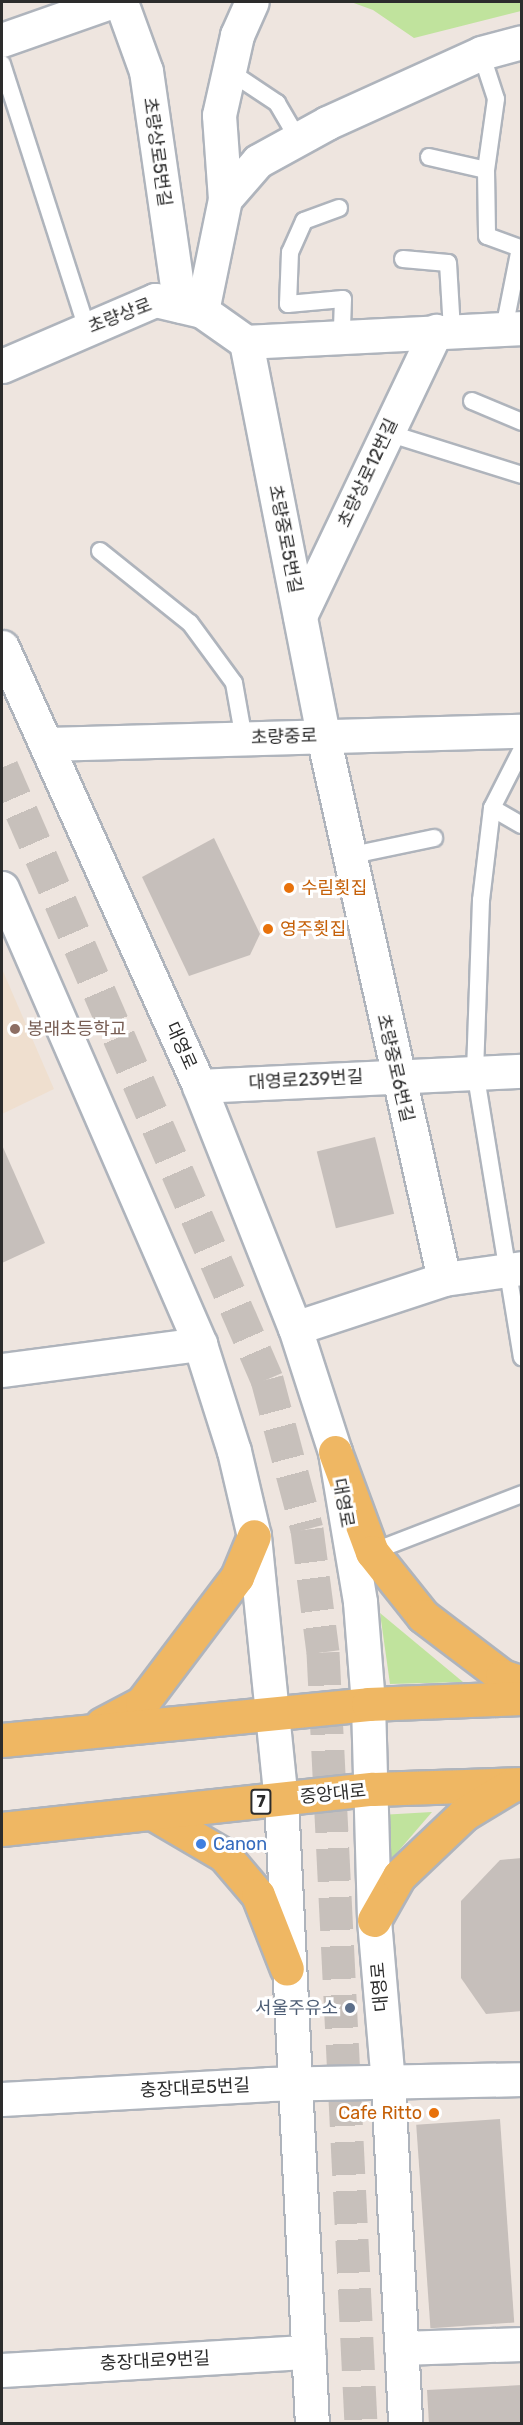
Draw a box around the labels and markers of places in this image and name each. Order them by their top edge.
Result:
place label: 수림횟집 [301,877,367,899]
marker: 수림횟집 [282,881,296,895]
place label: 영주횟집 [280,918,346,940]
marker: 영주횟집 [261,922,275,936]
place label: 봉래초등학교 [27,1018,126,1040]
marker: 봉래초등학교 [8,1022,22,1036]
place label: Canon [213,1833,267,1855]
marker: Canon [194,1837,208,1851]
place label: 서울주유소 [255,1997,338,2019]
marker: 서울주유소 [343,2001,357,2015]
place label: Cafe Ritto [338,2102,422,2124]
marker: Cafe Ritto [427,2106,441,2120]

